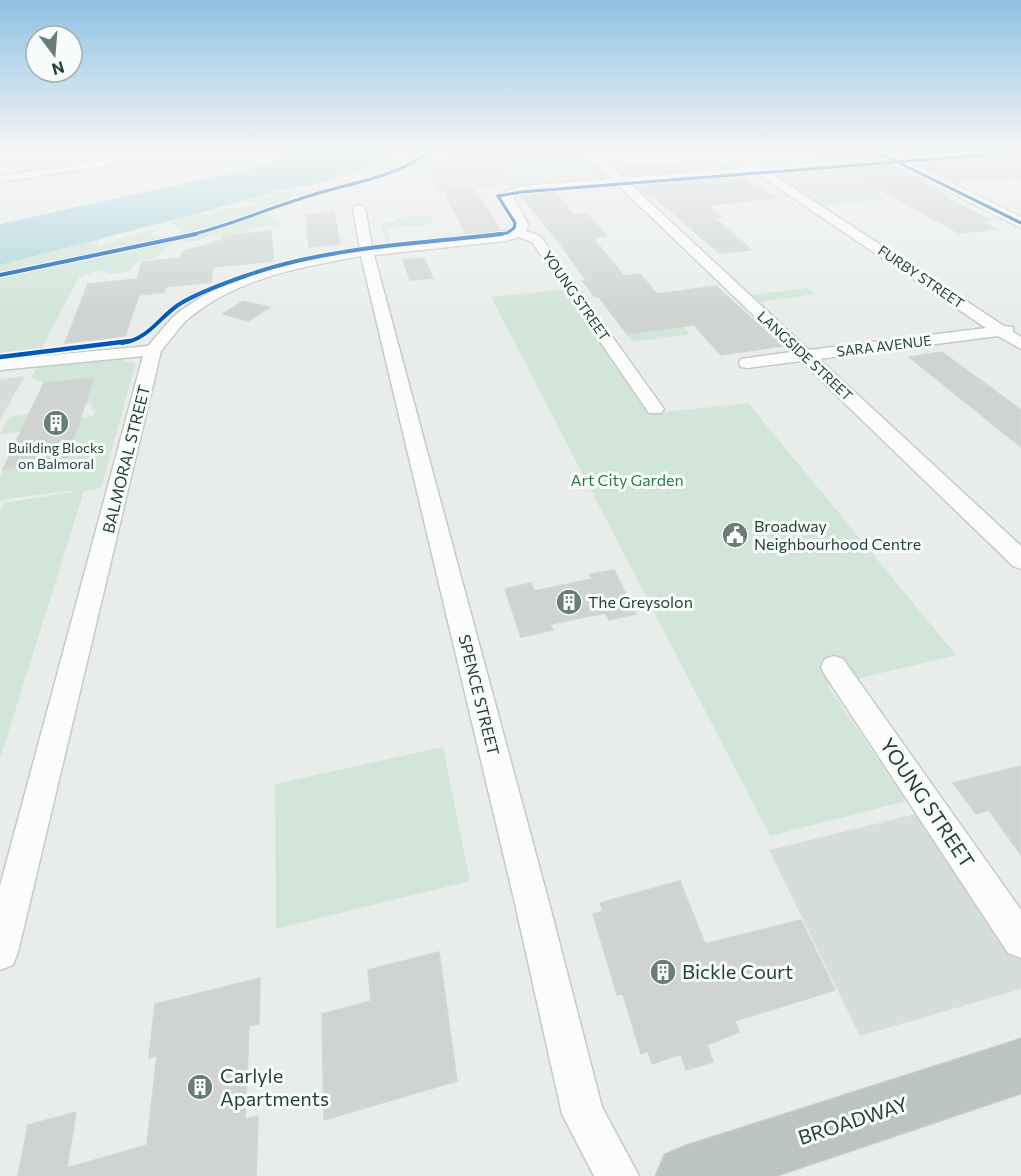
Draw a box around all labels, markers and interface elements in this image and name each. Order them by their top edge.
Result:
north arrow [24,24,84,84]
text: N [50,58,67,80]
street label: FURBY STREET [875,242,968,312]
street label: YOUNG STREET [539,248,614,344]
street label: LANGSIDE STREET [754,307,856,404]
street label: SARA AVENUE [836,331,932,360]
street label: BALMORAL STREET [98,383,153,535]
building icon: Building Blocks on Balmoral [41,408,71,438]
place label: Building Blocks on Balmoral [8,439,104,472]
park label: Art City Garden [570,470,684,489]
place label: Broadway Neighbourhood Centre [754,516,921,553]
public building icon: Broadway Neighbourhood Centre [720,520,750,550]
building icon: The Greysolon [554,587,584,617]
place label: The Greysolon [588,592,693,611]
street label: SPENCE STREET [455,632,504,757]
street label: YOUNG STREET [876,733,980,872]
building icon: Bickle Court [648,957,678,987]
place label: Bickle Court [682,959,793,983]
place label: Carlyle Apartments [220,1063,329,1110]
building icon: Carlyle Apartments [185,1072,215,1102]
street label: BROADWAY [795,1091,911,1149]

